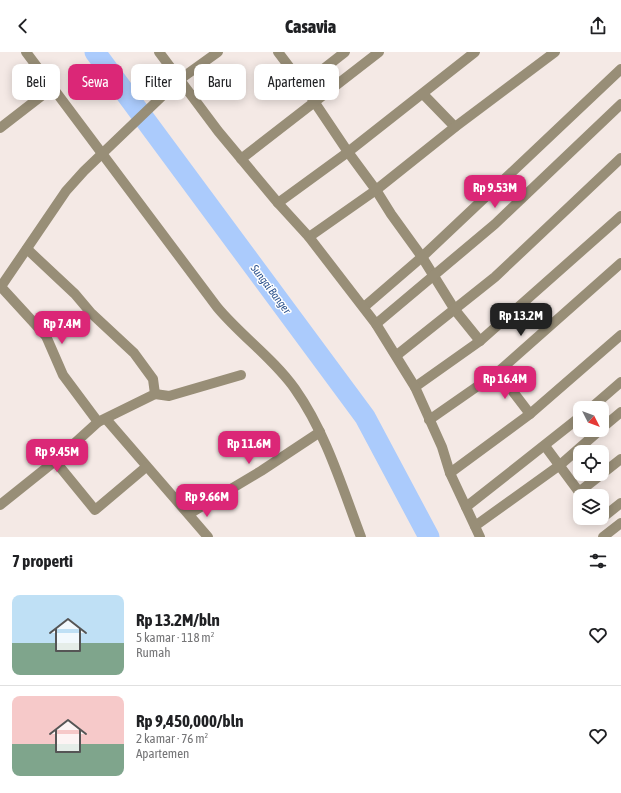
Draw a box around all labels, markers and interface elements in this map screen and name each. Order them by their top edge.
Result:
icon: back [12,15,34,37]
icon: share [587,15,609,37]
text: Casavia [285,16,336,37]
chip: Beli [12,64,60,100]
chip: Sewa [68,64,123,100]
chip: Filter [131,64,186,100]
chip: Baru [194,64,246,100]
chip: Apartemen [254,64,339,100]
pin: Rp 9.53M [454,175,536,209]
text: Rp 9.53M [473,180,517,195]
water label: Sungai Banger [248,261,294,316]
pin: Rp 13.2M [480,303,562,337]
text: Rp 13.2M [499,308,543,323]
pin: Rp 7.4M [25,311,99,345]
text: Rp 7.4M [43,316,81,331]
pin: Rp 16.4M [464,366,546,400]
text: Rp 16.4M [483,371,527,386]
north arrow [573,401,609,437]
map controls [573,401,609,525]
pin: Rp 11.6M [208,431,290,465]
text: Rp 11.6M [227,436,271,451]
pin: Rp 9.45M [16,439,98,473]
text: Rp 9.45M [35,444,79,459]
button: locate [573,445,609,481]
pin: Rp 9.66M [166,484,248,518]
text: Rp 9.66M [185,489,229,504]
button: layers [573,489,609,525]
icon: filters [587,550,609,572]
text: 7 properti [12,551,73,571]
text: Rp 13.2M/bln [136,610,220,630]
icon: home [44,611,92,659]
icon: heart [587,624,609,646]
text: 5 kamar · 118 m² [136,630,214,645]
text: Rumah [136,645,171,660]
text: Rp 9,450,000/bln [136,711,243,731]
icon: home [44,712,92,760]
icon: heart [587,725,609,747]
text: 2 kamar · 76 m² [136,731,208,746]
text: Apartemen [136,746,189,761]

